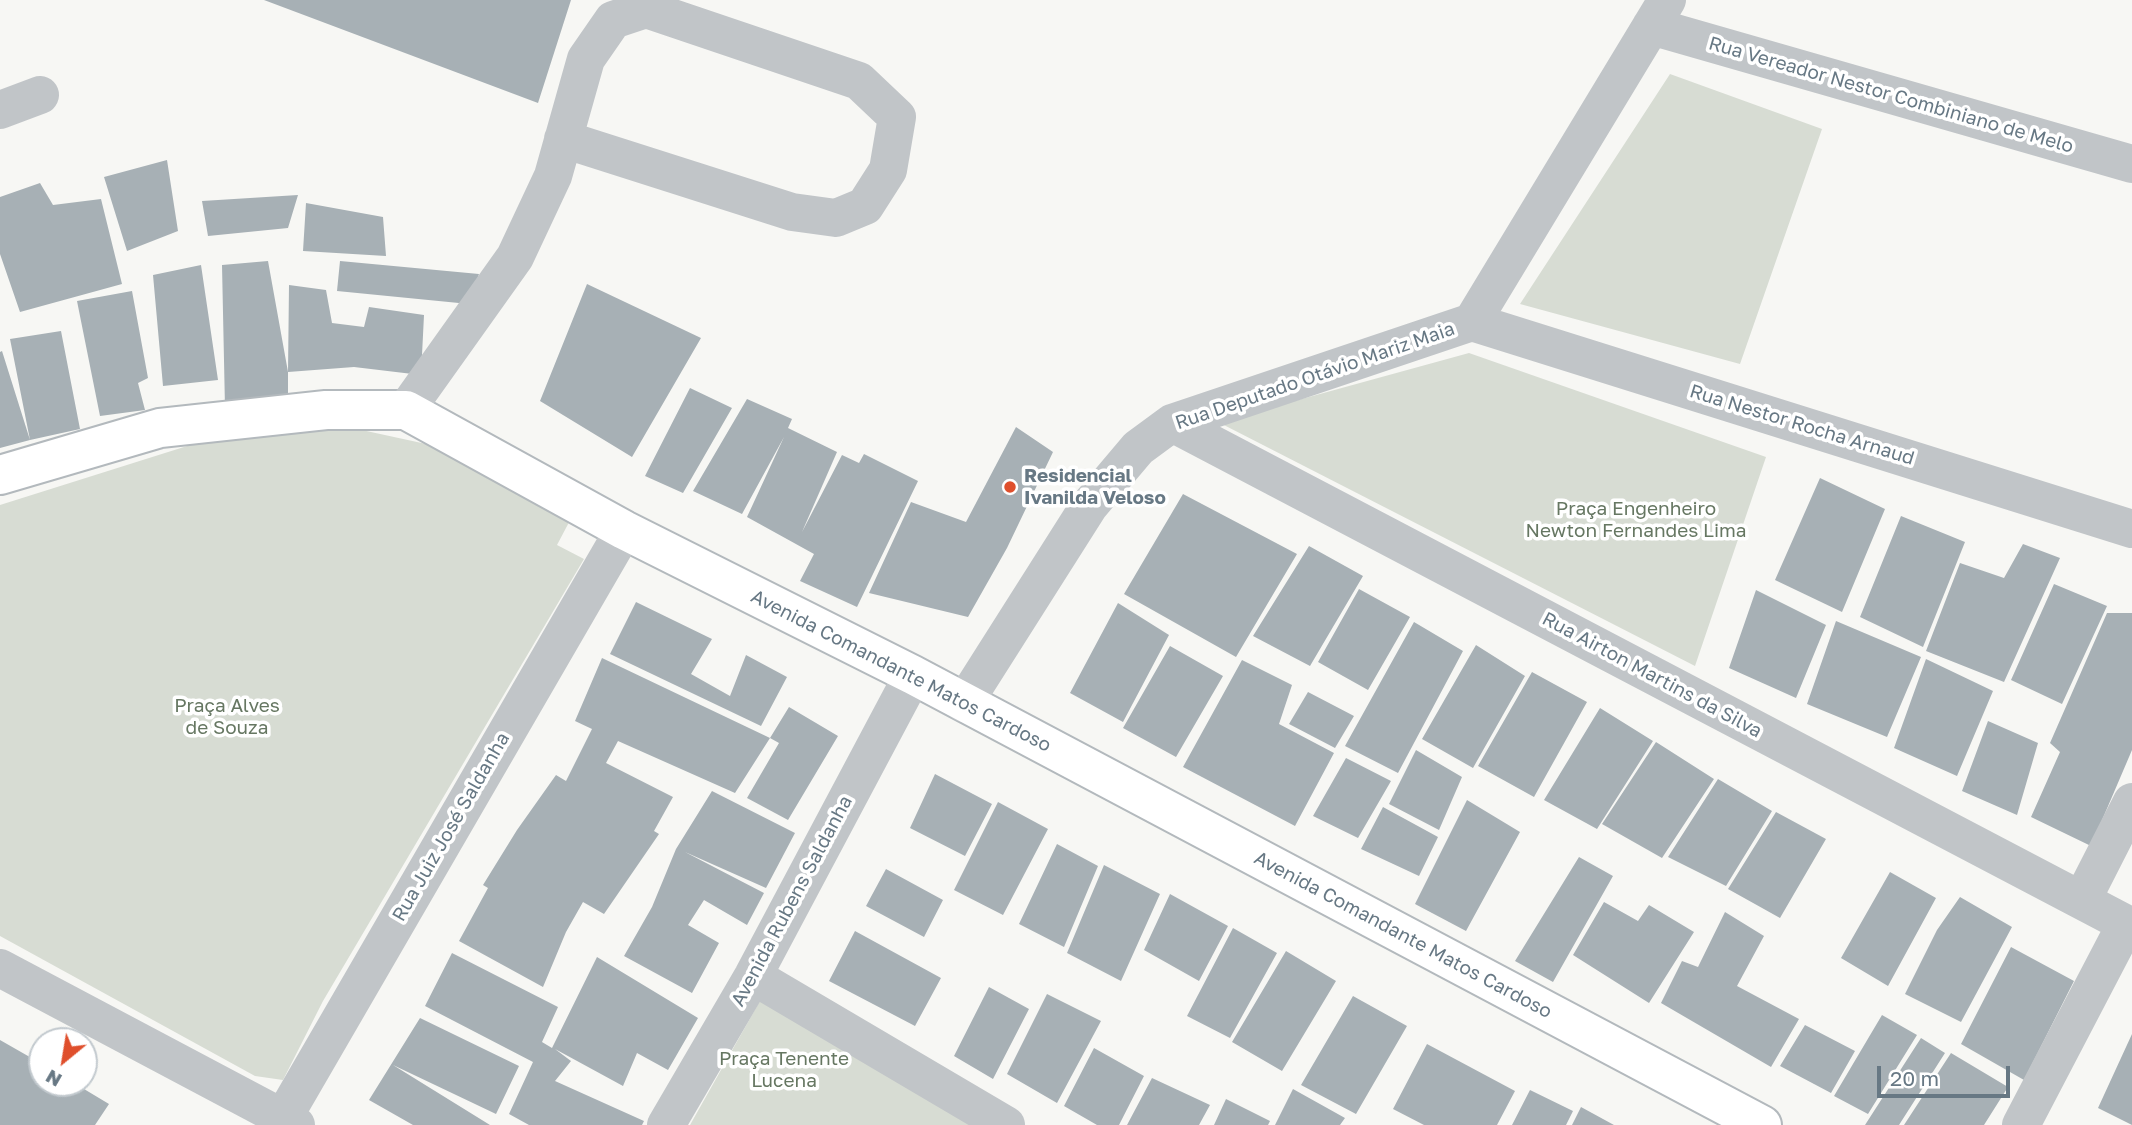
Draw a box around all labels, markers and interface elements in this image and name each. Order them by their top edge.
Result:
street label: Rua Vereador Nestor Combiniano de Melo [1706,32,2076,158]
street label: Rua Deputado Otávio Mariz Maia [1172,317,1458,435]
street label: Rua Nestor Rocha Arnaud [1687,380,1917,470]
place label: Residencial Ivanilda Veloso [1024,465,1166,509]
marker: Residencial Ivanilda Veloso [1002,479,1018,495]
park label: Praça Engenheiro Newton Fernandes Lima [1525,498,1747,542]
street label: Avenida Comandante Matos Cardoso [747,585,1055,757]
street label: Rua Airton Martins da Silva [1538,607,1766,743]
park label: Praça Alves de Souza [174,695,280,739]
street label: Rua Juiz José Saldanha [388,729,514,925]
street label: Avenida Rubens Saldanha [727,792,857,1010]
street label: Avenida Comandante Matos Cardoso [1250,847,1556,1023]
north arrow [28,1027,98,1097]
park label: Praça Tenente Lucena [719,1048,849,1092]
scale bar [1880,1052,2013,1096]
text: N [41,1065,65,1092]
text: 20 m [1890,1065,1939,1091]

